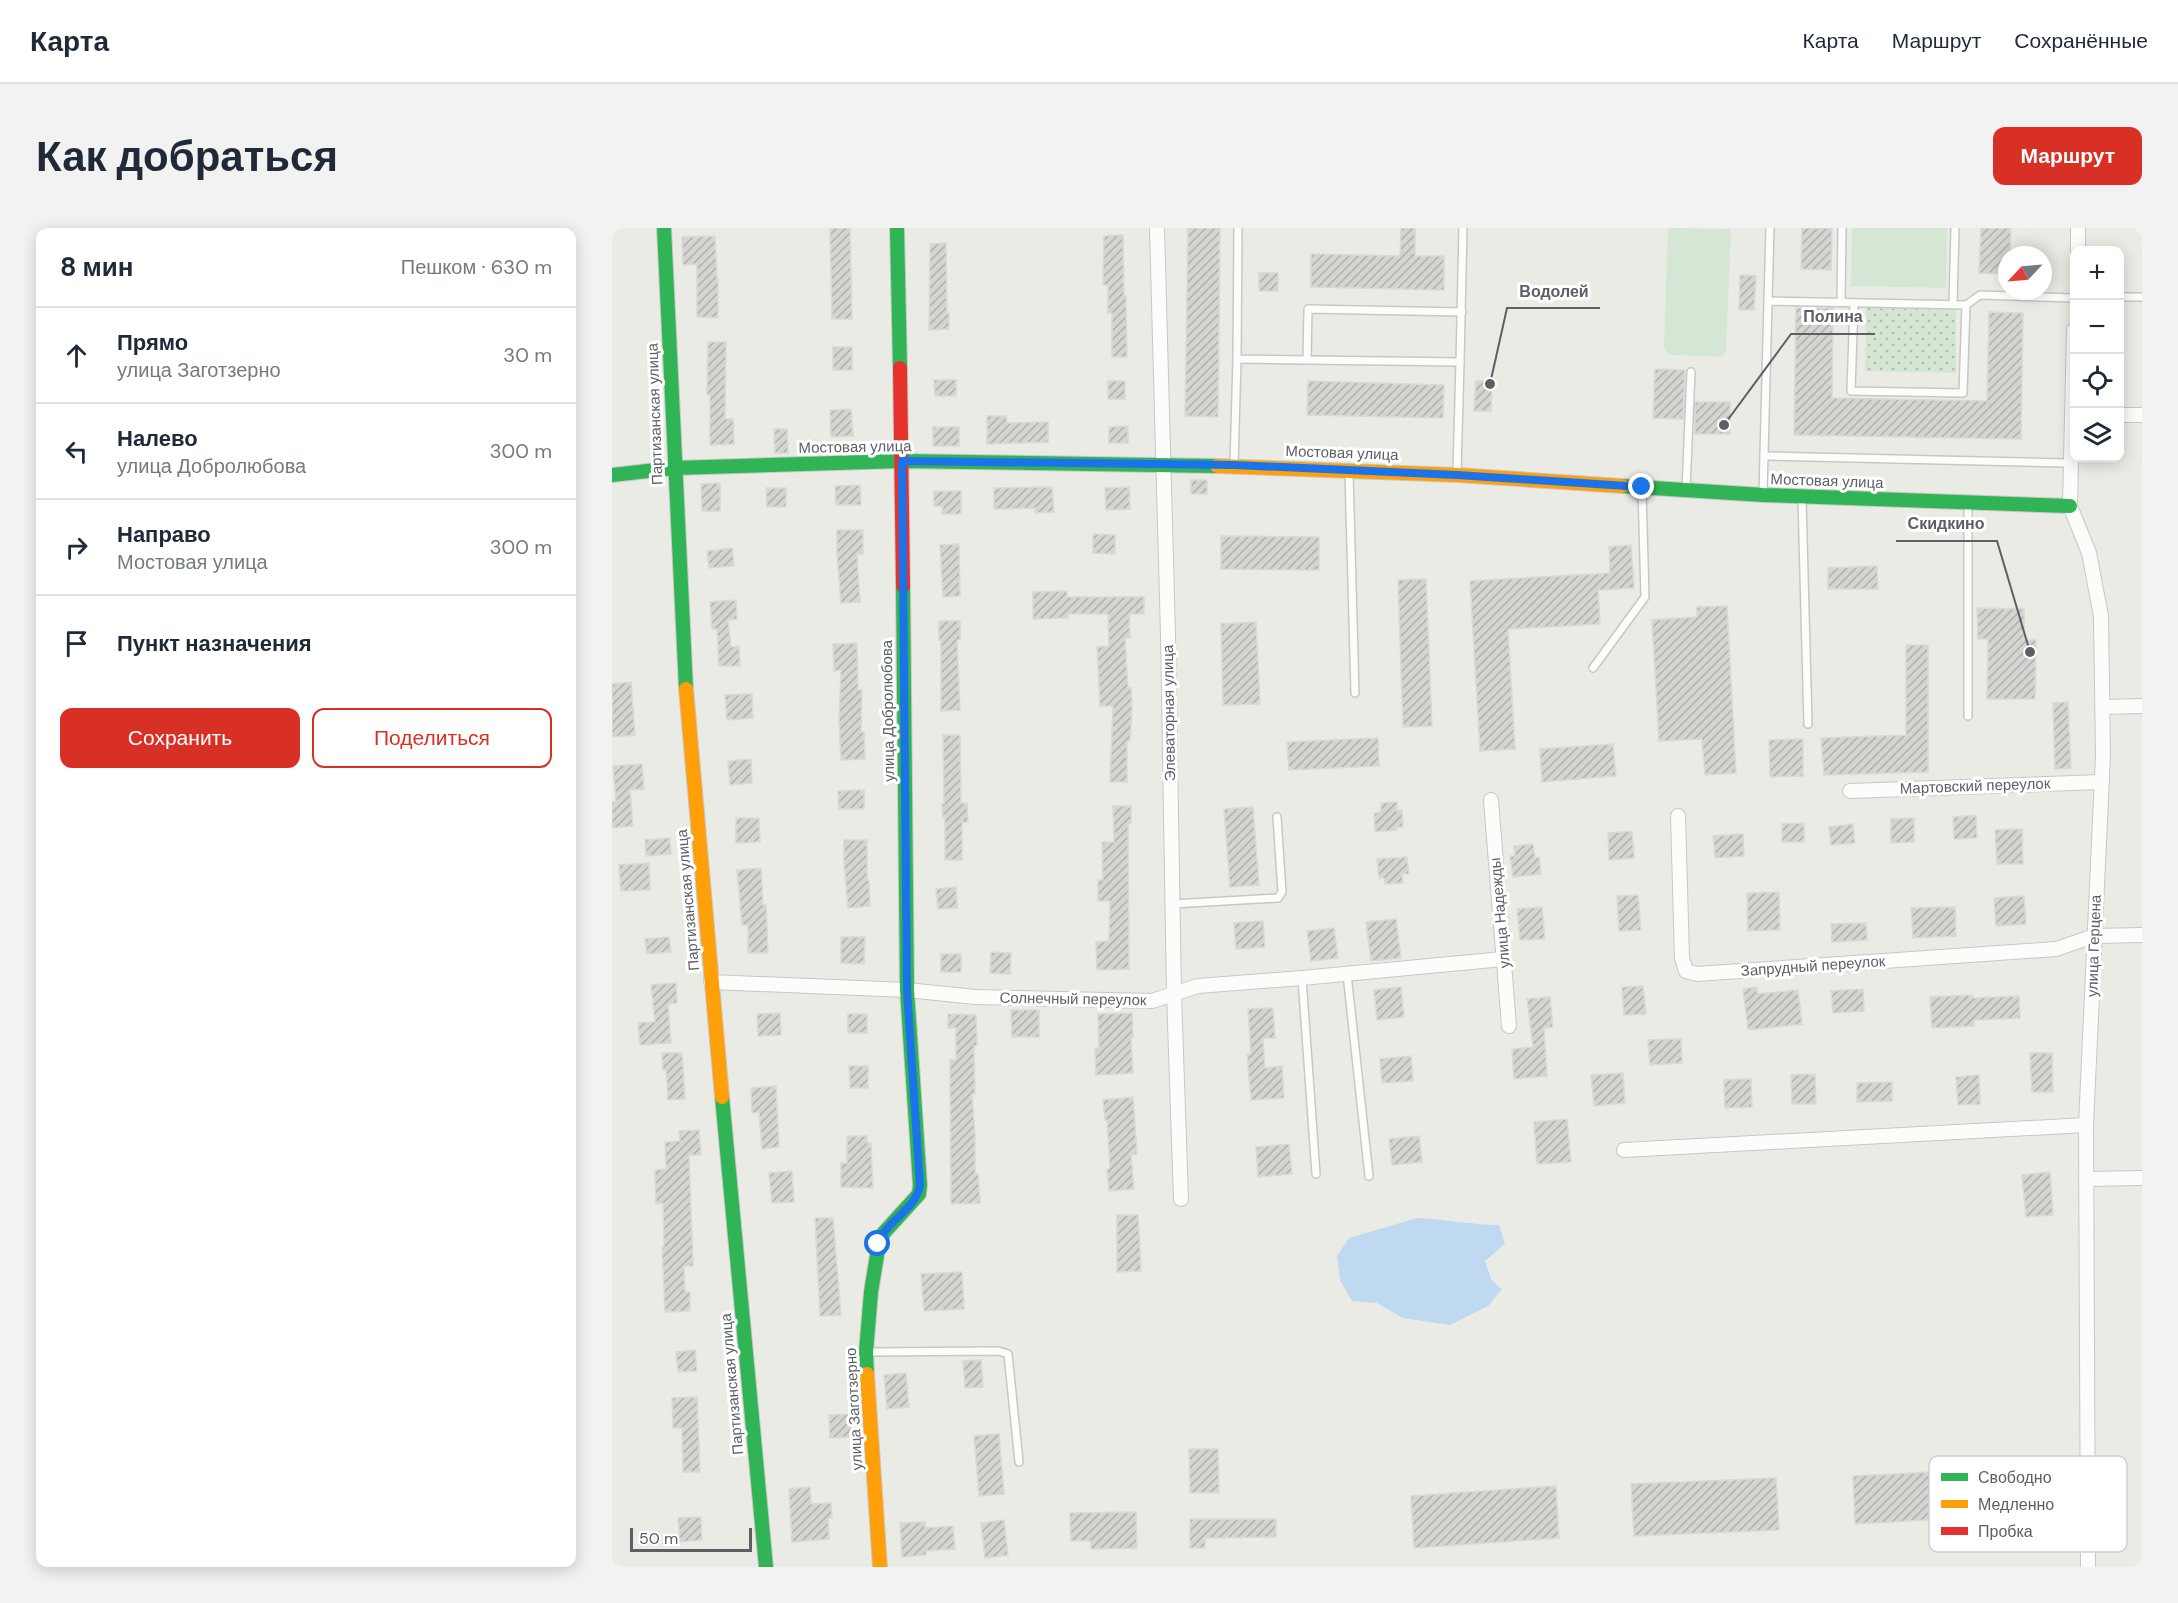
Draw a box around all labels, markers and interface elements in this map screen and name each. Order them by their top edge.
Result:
text: Карта [30,23,109,60]
text: Карта [1803,27,1859,55]
text: Маршрут [1892,27,1981,55]
text: Сохранённые [2014,27,2148,55]
button: Маршрут [1993,127,2142,185]
text: Как добраться [36,129,338,184]
north arrow [1998,246,2052,300]
map controls [2070,246,2124,462]
button: + [2070,246,2124,300]
text: 8 мин [60,250,134,284]
text: Пешком · 630 m [401,254,552,280]
callout: Водолей [1507,274,1600,308]
text: Водолей [1519,281,1589,302]
callout: Полина [1791,300,1875,334]
button: − [2070,300,2124,354]
text: Полина [1803,306,1863,327]
text: Прямо [117,328,188,357]
icon: ahead [60,339,93,372]
text: 30 m [503,342,552,368]
street label: Партизанская улица [643,342,667,485]
button: locate [2070,354,2124,408]
text: улица Заготзерно [117,357,281,383]
button: layers [2070,408,2124,462]
text: Налево [117,424,198,453]
icon: left [60,435,93,468]
street label: Мостовая улица [798,436,912,458]
text: 300 m [490,438,552,464]
street label: Мостовая улица [1285,441,1399,465]
text: улица Добролюбова [117,453,306,479]
street label: Мостовая улица [1770,469,1884,493]
route end [1628,473,1654,499]
callout: Скидкино [1896,507,1997,541]
text: Скидкино [1908,513,1985,534]
text: Направо [117,520,211,549]
icon: right [60,531,93,564]
text: 300 m [490,534,552,560]
text: Мостовая улица [117,549,268,575]
icon: arrive [60,627,93,660]
text: Пункт назначения [117,629,312,658]
street label: улица Добролюбова [877,639,899,782]
street label: Элеваторная улица [1158,644,1180,781]
button: Сохранить [60,708,300,768]
button: Поделиться [312,708,552,768]
street label: Мартовский переулок [1899,773,2051,799]
street label: Партизанская улица [672,828,704,972]
street label: улица Надежды [1485,857,1515,969]
street label: улица Герцена [2082,894,2106,998]
street label: Запрудный переулок [1740,951,1886,981]
street label: Солнечный переулок [999,988,1147,1010]
route start [864,1230,890,1256]
street label: Партизанская улица [716,1312,748,1456]
street label: улица Заготзерно [841,1347,867,1471]
legend [1929,1456,2127,1552]
text: Свободно [1978,1467,2052,1488]
text: Медленно [1978,1494,2054,1515]
text: Пробка [1978,1521,2033,1542]
scale bar [630,1525,752,1552]
text: 50 m [639,1528,678,1549]

